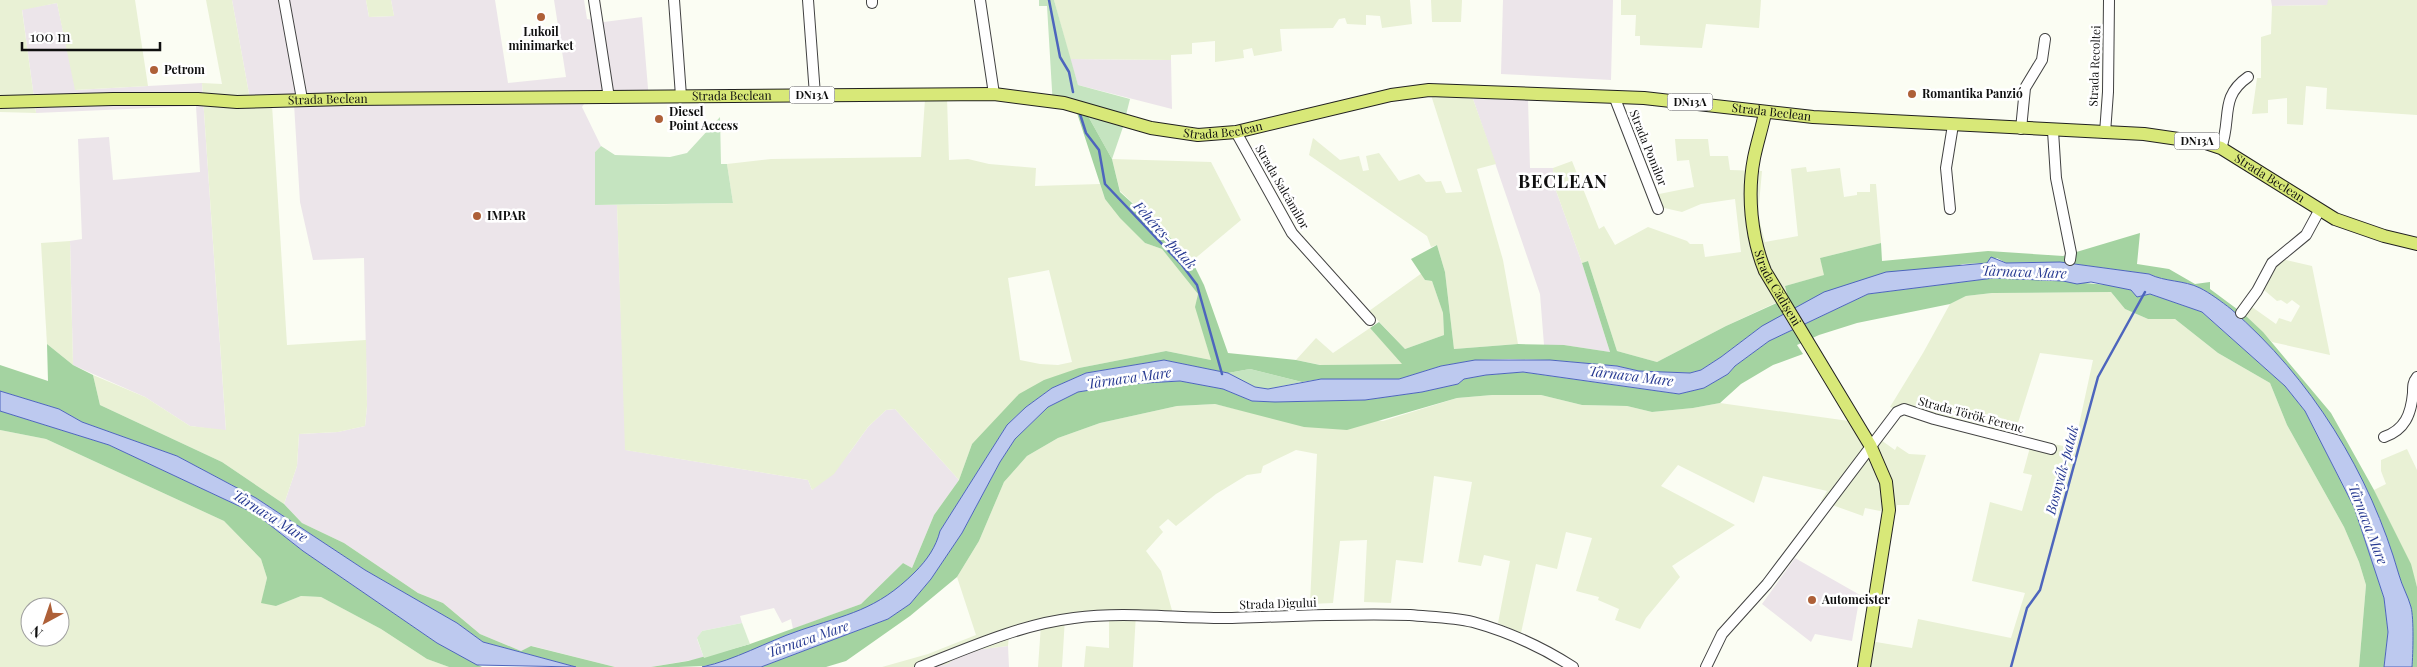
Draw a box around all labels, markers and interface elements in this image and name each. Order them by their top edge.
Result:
marker: Lukoil minimarket [535,11,547,23]
scale bar [22,20,160,52]
place label: Lukoil minimarket [508,23,574,53]
street label: Strada Recoltei [2085,25,2103,107]
text: 100 m [30,26,71,46]
place label: Petrom [164,61,205,77]
marker: Petrom [148,64,160,76]
place label: Romantika Panzió [1922,85,2023,101]
road number: DN13A [790,86,834,104]
street label: Strada Beclean [692,87,772,103]
marker: Romantika Panzió [1906,88,1918,100]
street label: Strada Beclean [288,90,368,108]
road number: DN13A [1668,94,1712,110]
street label: Strada Beclean [1731,99,1812,124]
place label: Diesel Point Access [669,103,738,133]
street label: Strada Pomilor [1626,107,1672,189]
marker: Diesel Point Access [653,113,665,125]
street label: Strada Beclean [1182,117,1264,142]
road number: DN13A [2174,132,2220,150]
street label: Strada Salcâmilor [1252,141,1314,232]
street label: Strada Beclean [2232,150,2308,205]
district label: BECLEAN [1518,169,1608,193]
water label: Fehéres-patak [1129,196,1201,273]
place label: IMPAR [487,207,526,223]
marker: IMPAR [471,210,483,222]
street label: Strada Cădișeni [1751,248,1806,329]
water label: Târnava Mare [1981,261,2067,282]
water label: Târnava Mare [1588,361,1675,390]
water label: Târnava Mare [1085,362,1173,393]
street label: Strada Török Ferenc [1917,392,2026,436]
water label: Bosnyák-patak [2040,423,2083,518]
water label: Târnava Mare [2344,481,2393,567]
water label: Târnava Mare [229,485,312,546]
place label: Automeister [1821,591,1890,607]
street label: Strada Digului [1239,594,1317,612]
marker: Automeister [1806,594,1818,606]
north arrow [20,597,70,647]
water label: Târnava Mare [764,616,851,661]
text: N [26,622,46,643]

